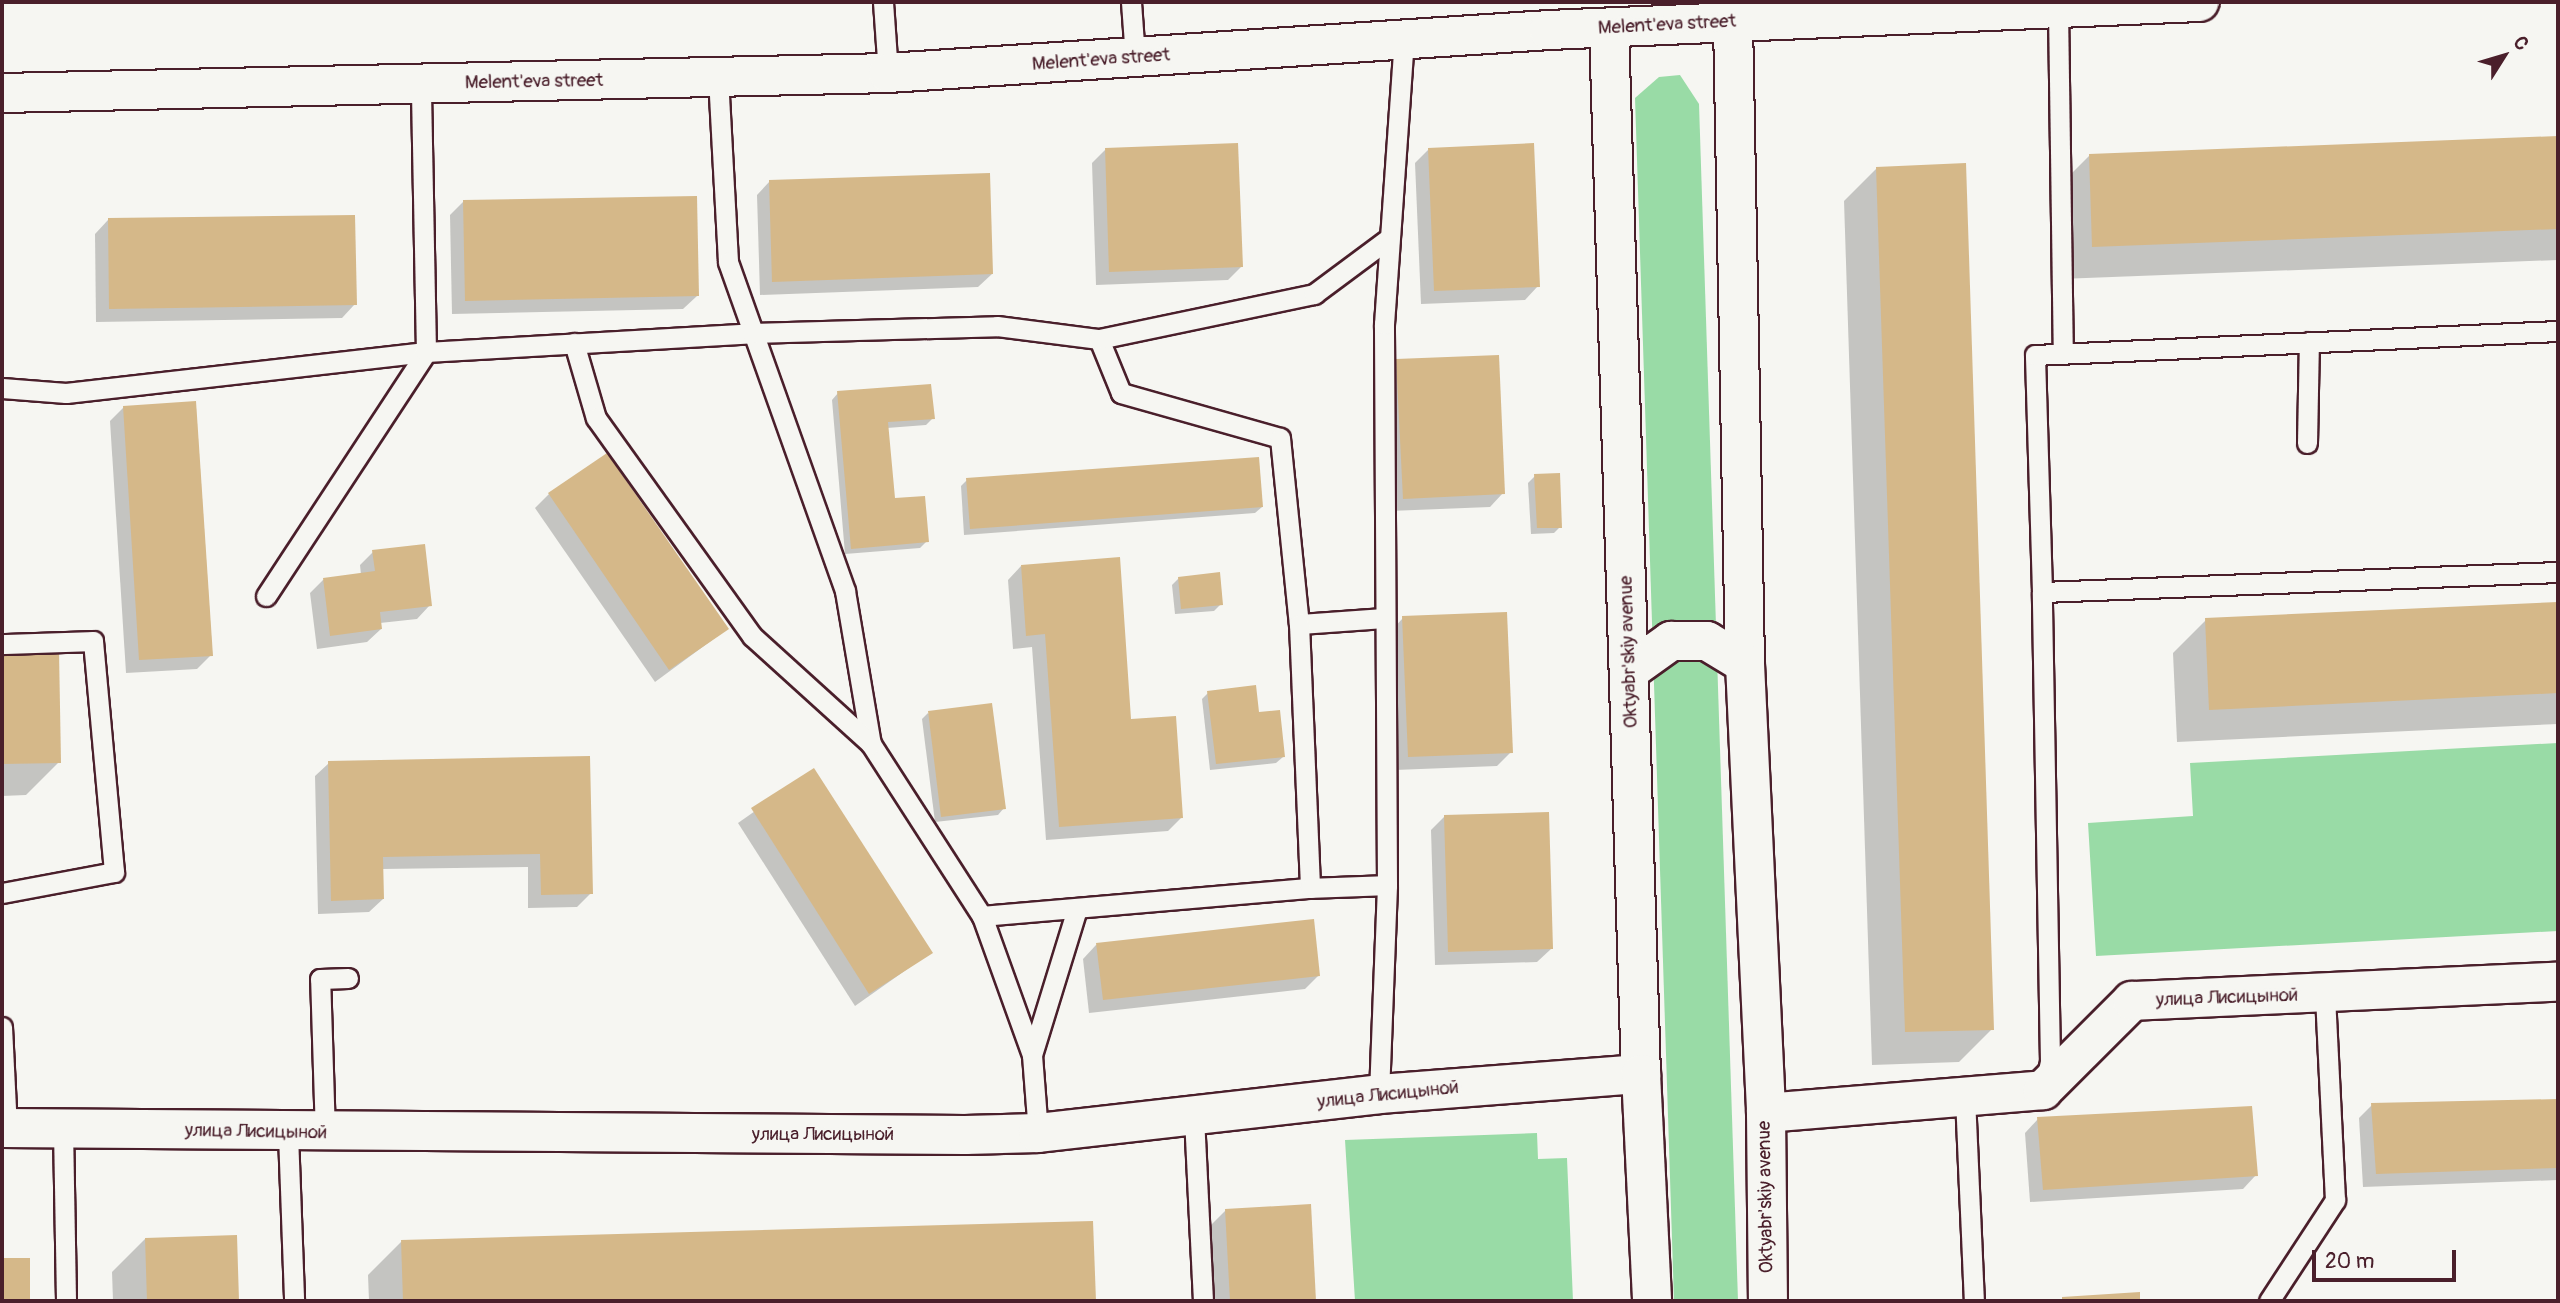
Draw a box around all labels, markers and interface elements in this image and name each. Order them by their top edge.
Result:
street label: Melent'eva street [1597,10,1737,40]
north arrow [2469,21,2539,91]
text: С [2508,31,2534,55]
street label: Melent'eva street [1031,44,1171,76]
street label: Melent'eva street [465,69,603,95]
street label: Oktyabr'skiy avenue [1615,575,1643,729]
street label: улица Лисицыной [2155,984,2299,1012]
street label: улица Лисицыной [1316,1076,1460,1114]
street label: улица Лисицыной [185,1119,327,1145]
street label: Oktyabr'skiy avenue [1753,1121,1779,1273]
street label: улица Лисицыной [752,1124,894,1146]
scale bar [2315,1236,2458,1280]
text: 20 m [2325,1248,2374,1275]

